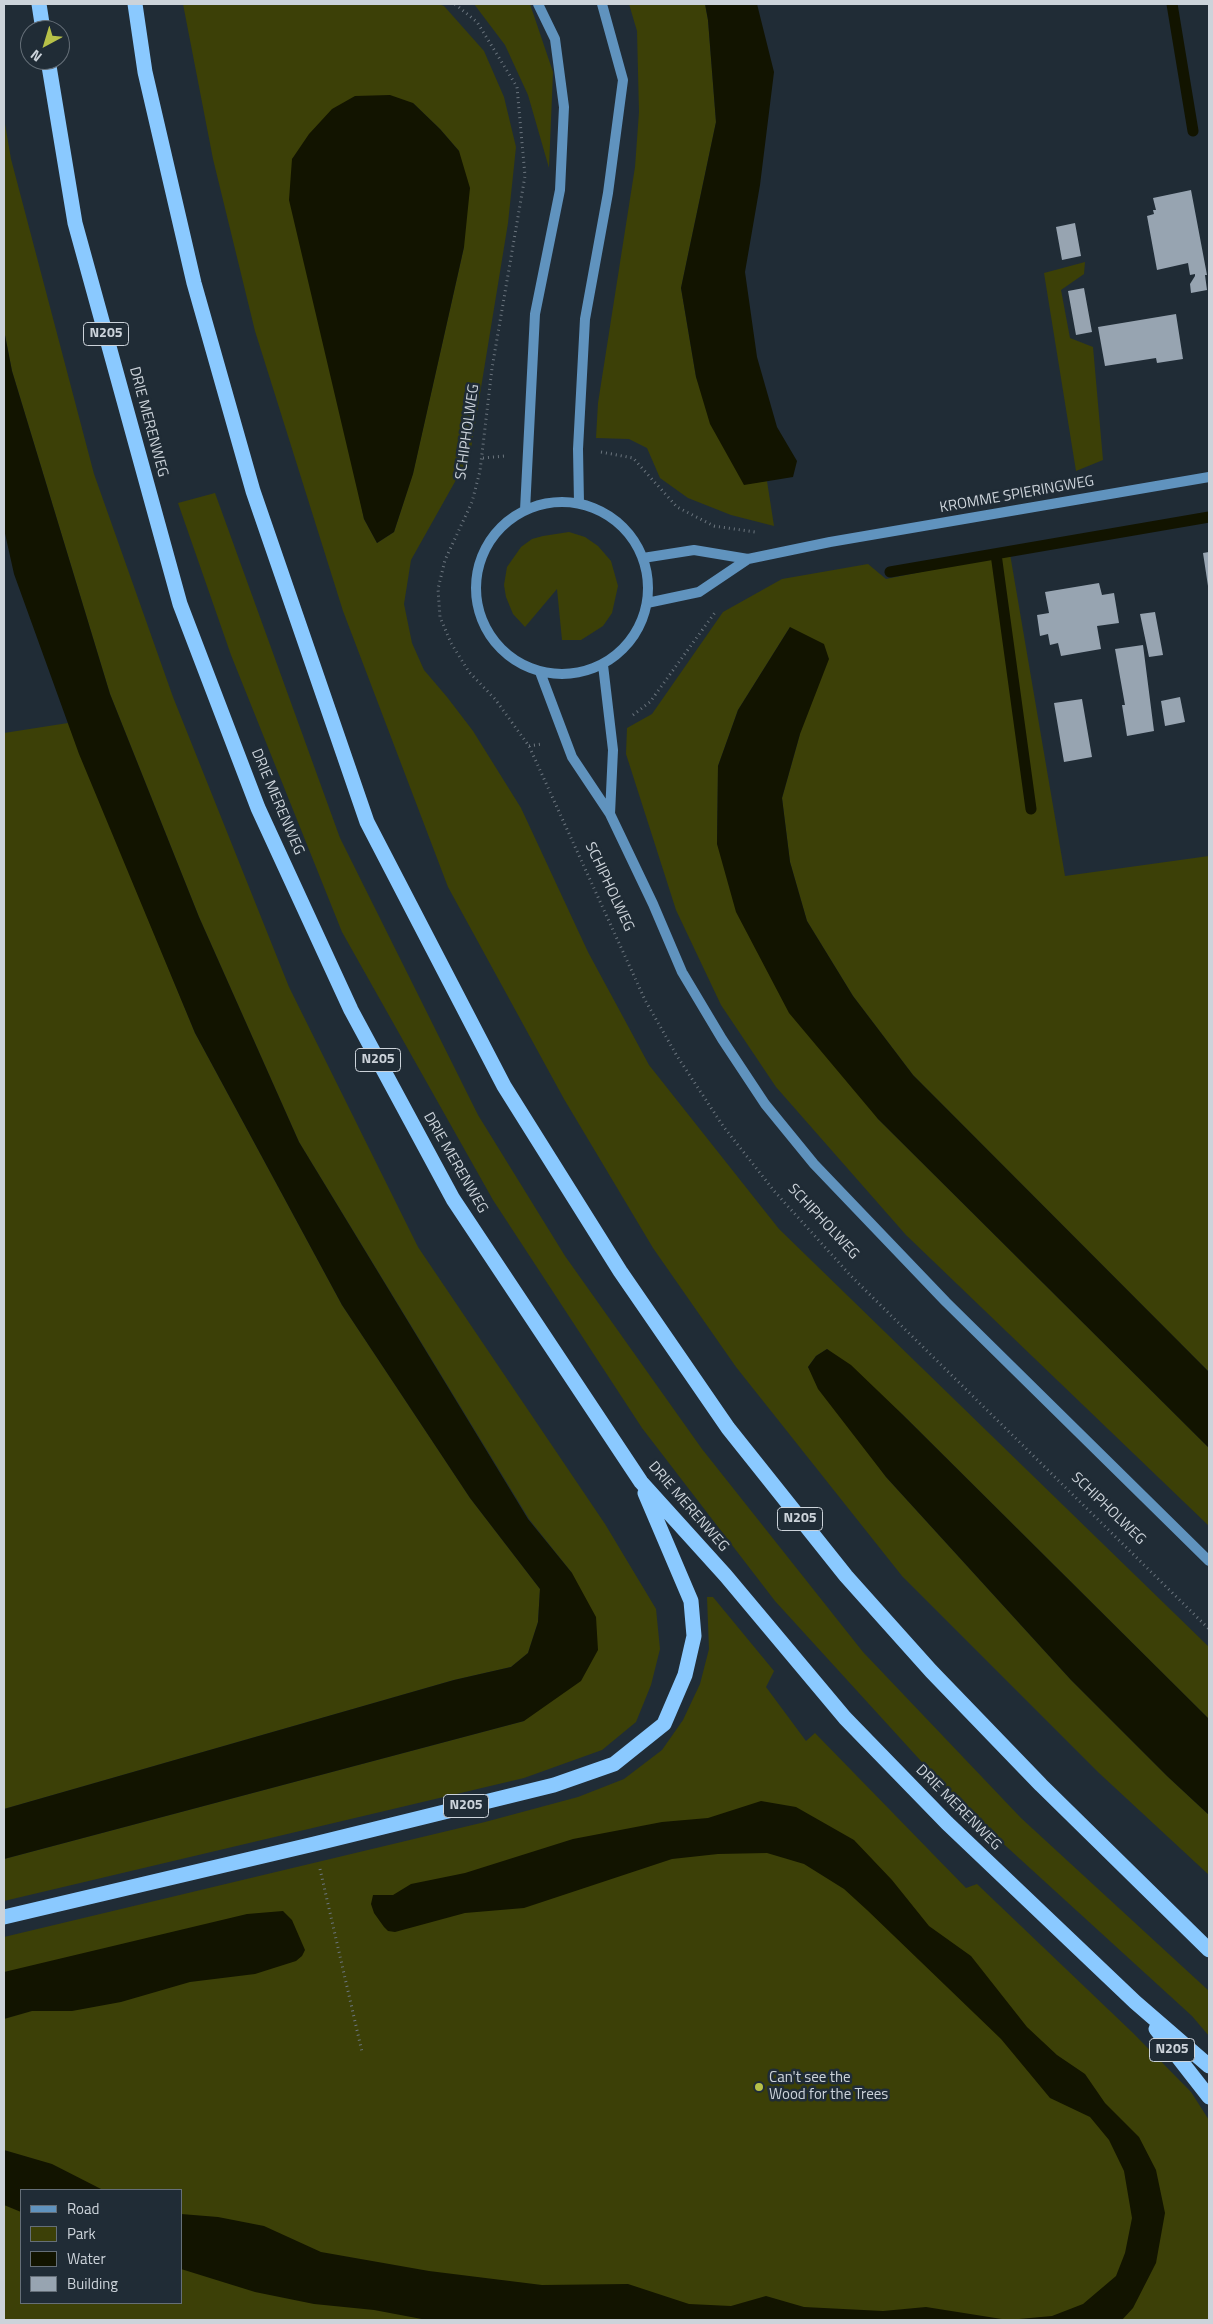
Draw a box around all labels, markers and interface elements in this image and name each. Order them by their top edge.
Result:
north arrow [20,20,70,70]
text: N [26,45,46,67]
road number: N205 [84,322,128,346]
street label: DRIE MERENWEG [125,365,171,479]
street label: SCHIPHOLWEG [452,383,484,481]
street label: KROMME SPIERINGWEG [938,473,1096,517]
street label: DRIE MERENWEG [247,746,307,858]
street label: SCHIPHOLWEG [581,840,637,934]
road number: N205 [356,1048,400,1072]
street label: DRIE MERENWEG [419,1109,491,1217]
street label: SCHIPHOLWEG [784,1181,862,1263]
street label: DRIE MERENWEG [644,1458,732,1556]
street label: SCHIPHOLWEG [1067,1469,1149,1549]
road number: N205 [778,1508,822,1530]
street label: DRIE MERENWEG [912,1762,1004,1854]
road number: N205 [444,1794,488,1818]
road number: N205 [1150,2038,1194,2062]
place label: Can't see the Wood for the Trees [769,2069,888,2104]
marker: Can't see the Wood for the Trees [753,2081,765,2093]
legend [20,2189,182,2304]
text: Road [67,2197,99,2220]
text: Park [67,2222,96,2245]
text: Water [67,2247,106,2270]
text: Building [67,2272,118,2295]

